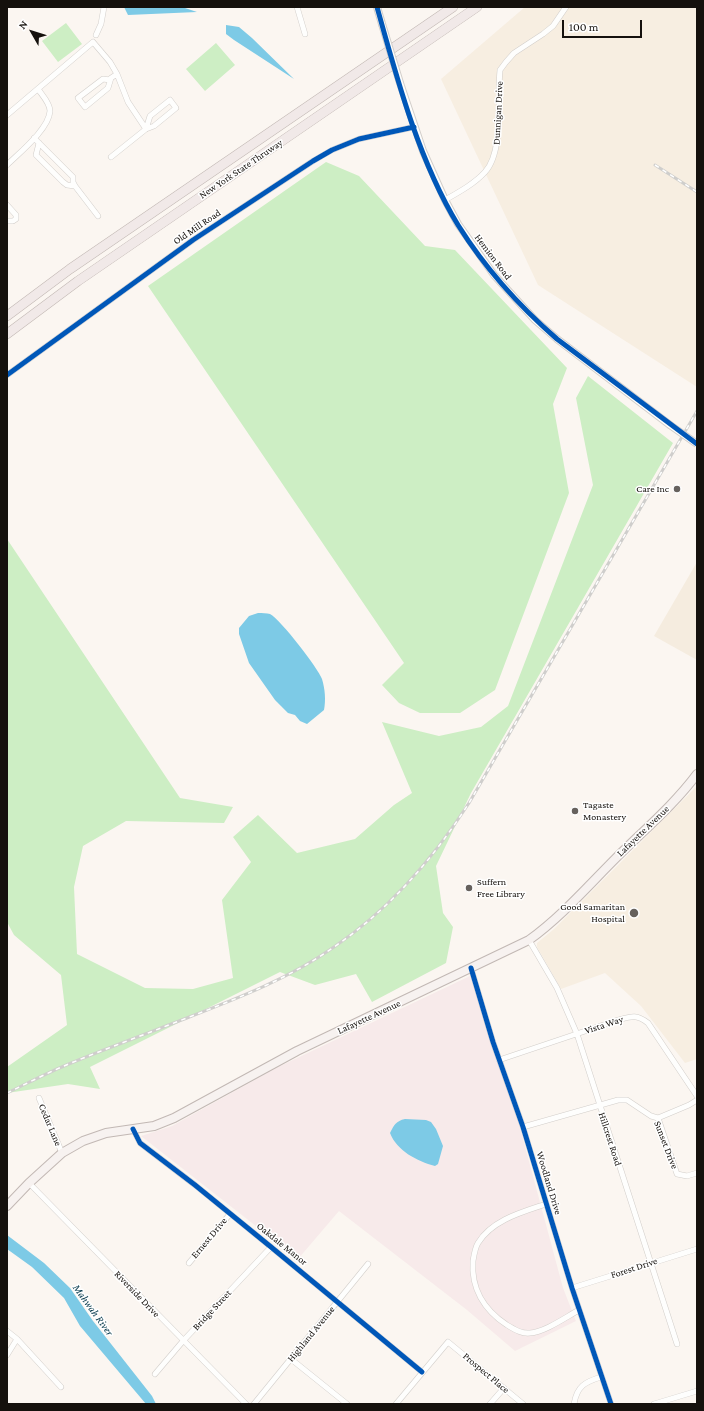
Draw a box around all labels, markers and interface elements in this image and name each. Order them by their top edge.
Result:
north arrow [12,12,52,52]
scale bar [564,12,644,38]
text: N [16,18,30,31]
text: 100 m [569,20,598,34]
street label: Dunnigan Drive [490,81,506,145]
street label: New York State Thruway [197,137,285,201]
street label: Old Mill Road [171,207,223,247]
street label: Hemion Road [472,232,514,282]
place label: Care Inc [636,483,669,495]
marker: Care Inc [672,484,682,494]
place label: Tagaste Monastery [583,799,626,822]
street label: Lafayette Avenue [614,803,672,859]
marker: Tagaste Monastery [570,806,580,816]
place label: Suffern Free Library [477,876,525,900]
marker: Suffern Free Library [464,883,474,893]
place label: Good Samaritan Hospital [560,901,625,924]
marker: Good Samaritan Hospital [628,907,640,919]
street label: Lafayette Avenue [335,997,403,1037]
street label: Vista Way [583,1013,625,1037]
street label: Cedar Lane [36,1102,64,1148]
street label: Hillcrest Road [596,1111,624,1167]
street label: Sunset Drive [651,1119,681,1171]
street label: Woodland Drive [534,1150,564,1216]
street label: Ernest Drive [188,1215,230,1261]
street label: Oakdale Manor [254,1220,310,1268]
street label: Forest Drive [609,1255,659,1281]
street label: Riverside Drive [112,1268,162,1320]
water label: Mahwah River [70,1282,116,1338]
street label: Bridge Street [190,1287,234,1333]
street label: Highland Avenue [285,1304,337,1364]
street label: Prospect Place [460,1350,512,1396]

